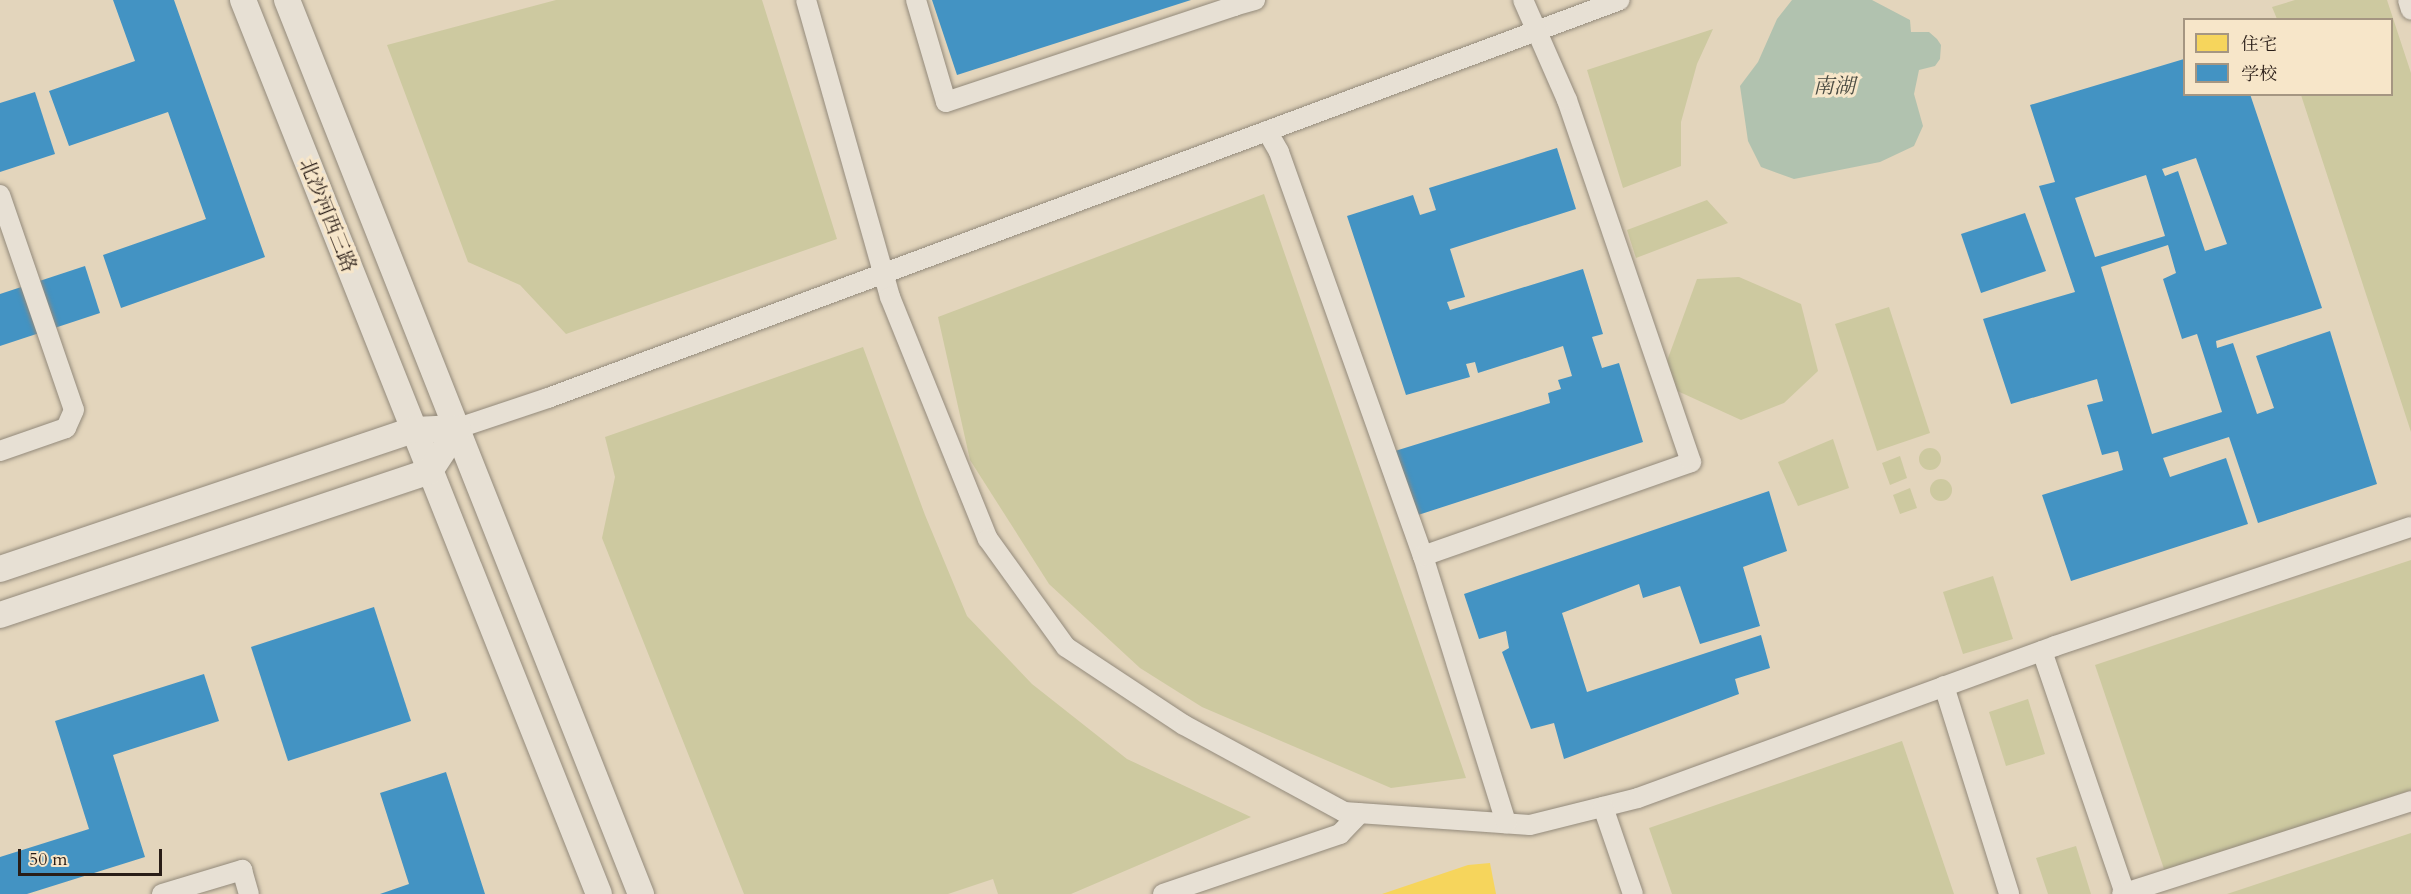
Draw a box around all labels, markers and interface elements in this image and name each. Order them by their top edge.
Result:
legend [2183,18,2393,96]
text: 住宅 [2241,32,2277,57]
text: 学校 [2241,62,2277,87]
water label: 南湖 [1813,74,1855,100]
street label: 北沙河西三路 [294,155,362,275]
scale bar [21,837,165,875]
text: 50 m [29,847,68,872]

